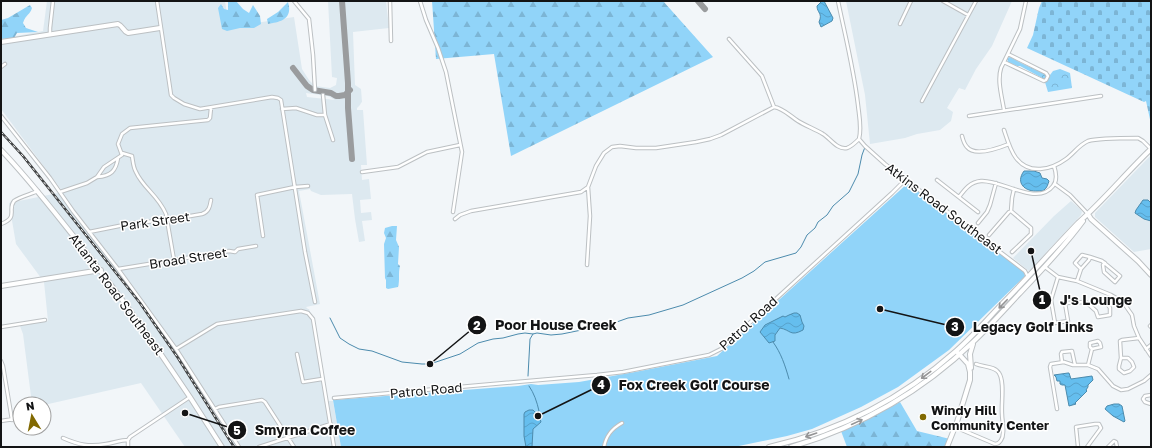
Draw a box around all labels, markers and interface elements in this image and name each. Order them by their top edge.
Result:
street label: Atkins Road Southeast [883,159,1005,257]
street label: Park Street [119,208,191,234]
street label: Atlanta Road Southeast [66,230,168,358]
street label: Broad Street [148,244,228,272]
callout: J's Lounge [1032,287,1140,313]
text: J's Lounge [1060,291,1132,308]
text: 1 [1039,292,1045,307]
street label: Patrol Road [716,293,780,353]
one-way arrow [998,299,1008,309]
callout: Poor House Creek [467,312,625,338]
callout: Legacy Golf Links [945,314,1102,340]
text: Poor House Creek [495,316,617,333]
text: 2 [473,318,481,333]
text: Legacy Golf Links [973,318,1093,335]
text: 3 [951,319,959,334]
one-way arrow [921,371,932,380]
callout: Fox Creek Golf Course [591,372,778,398]
text: Fox Creek Golf Course [618,376,770,393]
text: 4 [597,377,605,392]
street label: Patrol Road [389,379,463,401]
north arrow [12,396,52,436]
text: N [25,399,35,413]
place label: Windy Hill Community Center [931,402,1049,433]
marker: Windy Hill Community Center [918,412,928,422]
callout: Smyrna Coffee [227,417,364,443]
one-way arrow [850,418,862,426]
text: Smyrna Coffee [255,421,355,438]
text: 5 [233,423,241,438]
one-way arrow [805,432,818,439]

